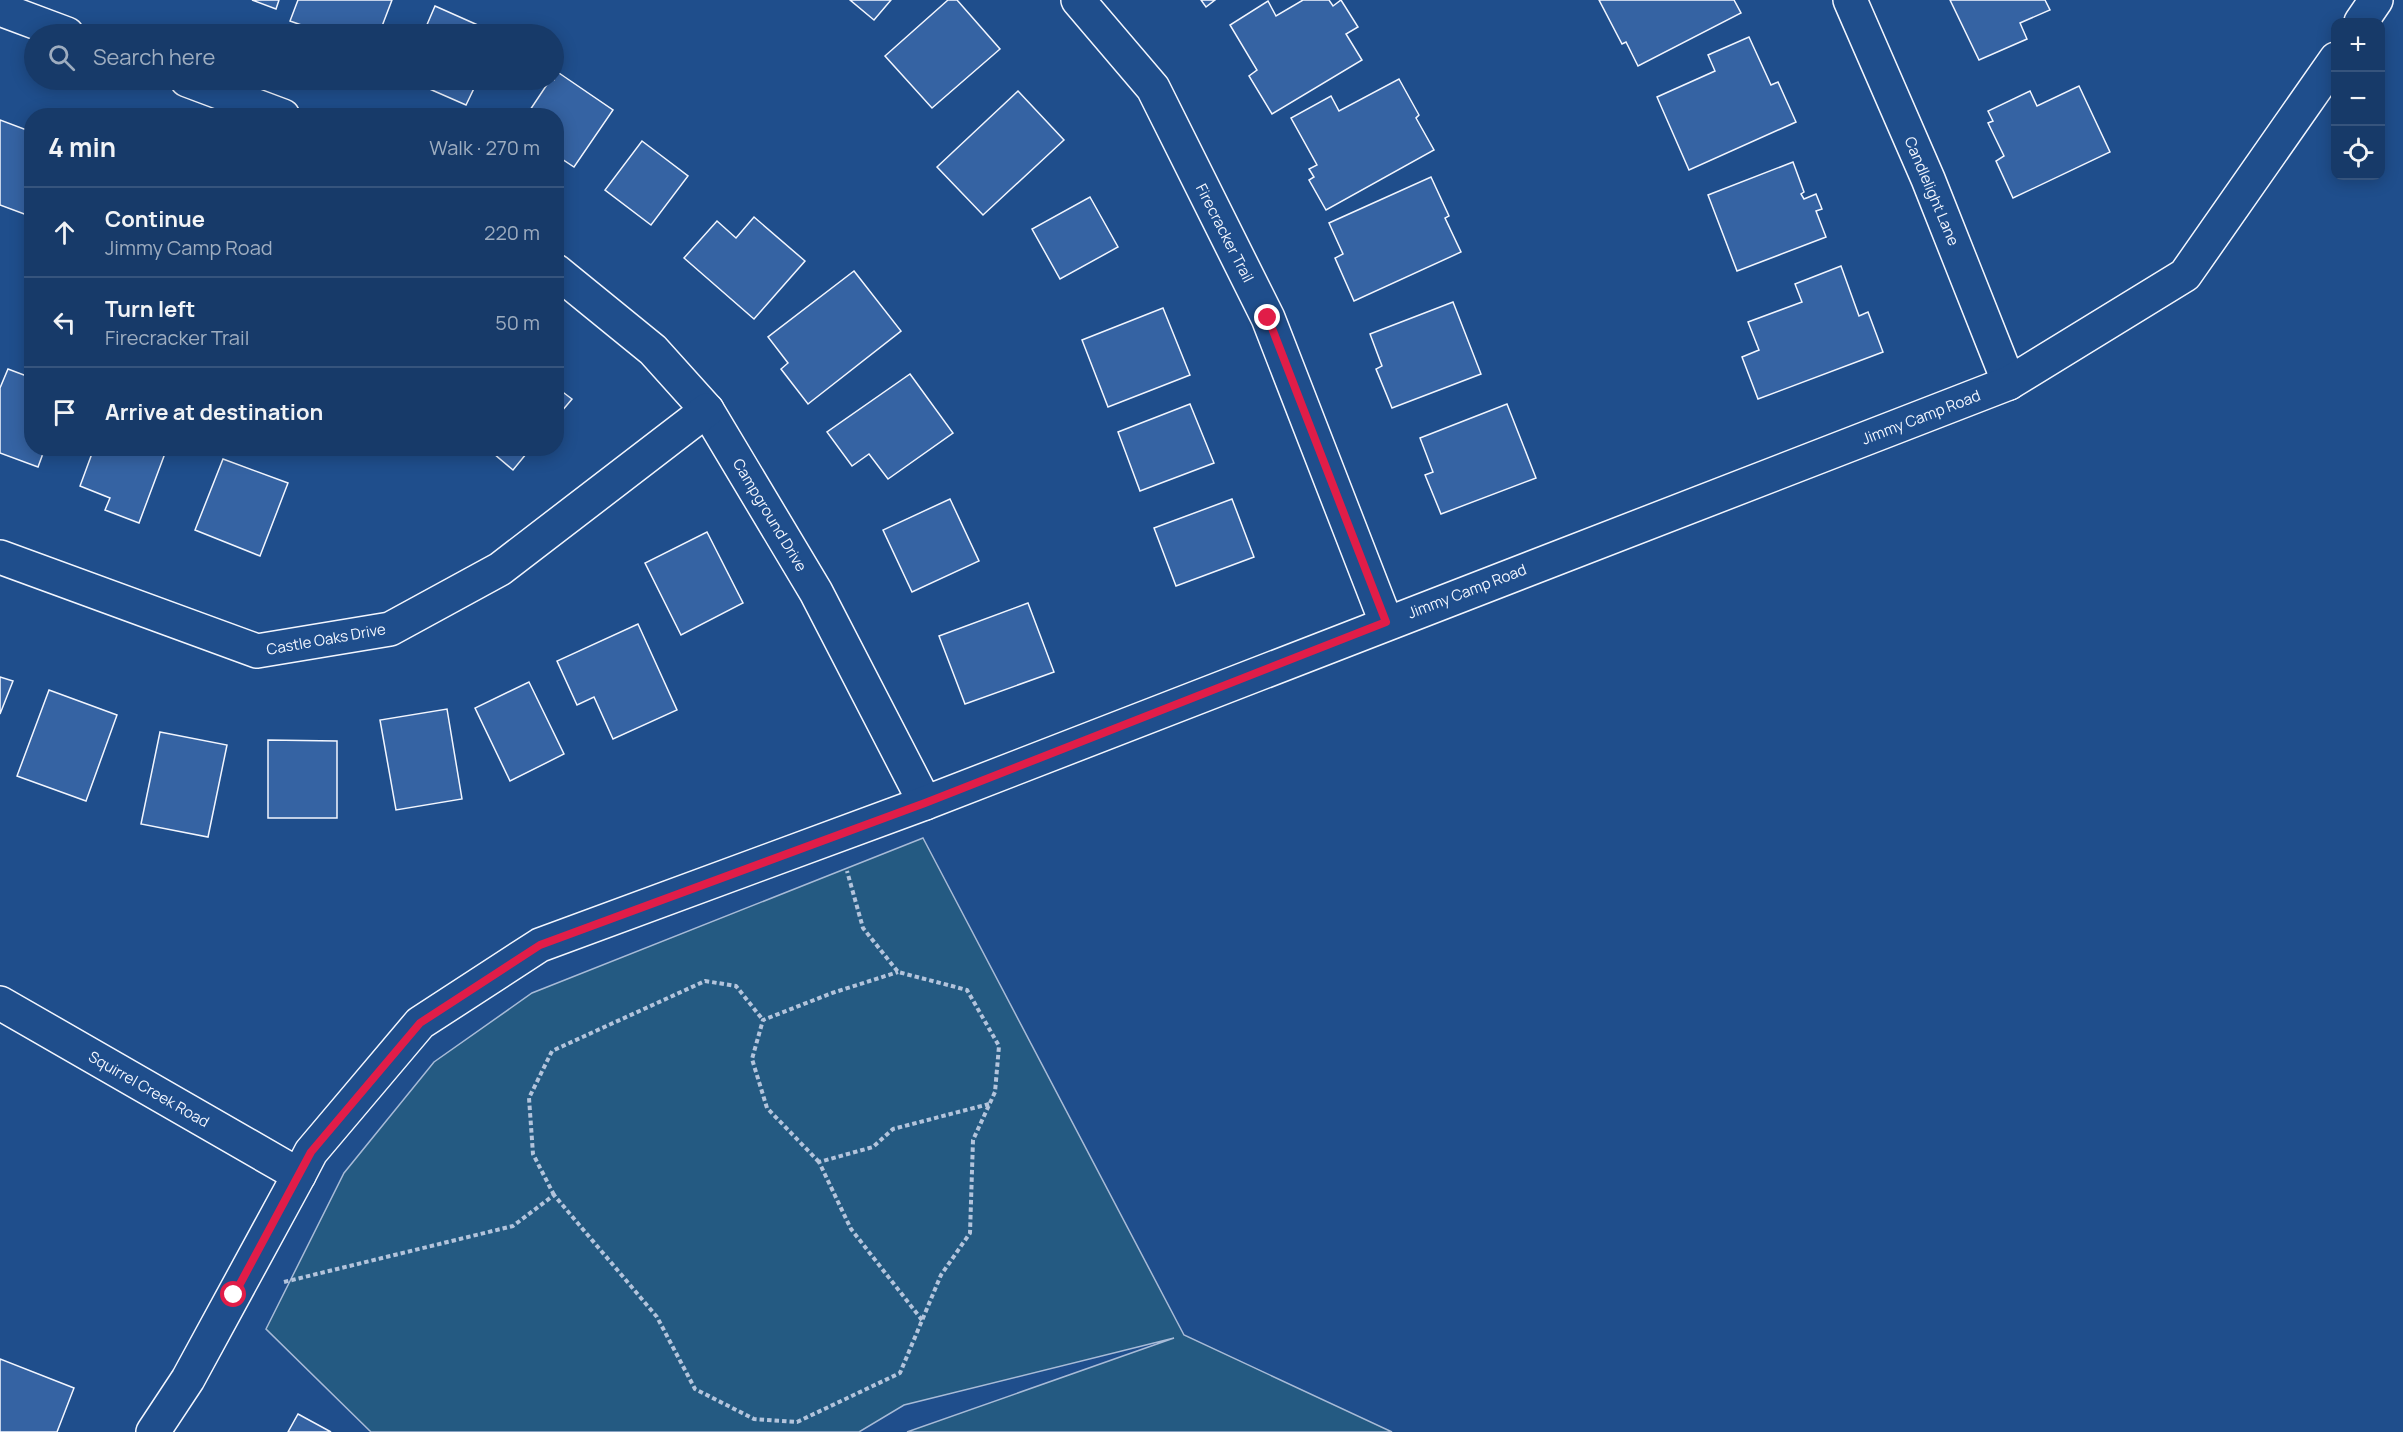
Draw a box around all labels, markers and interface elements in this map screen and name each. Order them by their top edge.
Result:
map controls [2331,18,2385,180]
button: + [2331,18,2385,72]
search box [24,24,564,90]
icon: search [45,41,78,74]
text: Search here [93,42,215,72]
button: − [2331,72,2385,126]
button: locate [2331,126,2385,180]
text: 4 min [48,129,116,165]
street label: Candlelight Lane [1900,133,1965,249]
text: Walk · 270 m [429,134,540,161]
street label: Firecracker Trail [1191,180,1259,286]
text: Continue [105,204,205,234]
icon: ahead [48,216,81,249]
text: 220 m [484,219,540,246]
text: Jimmy Camp Road [105,234,273,261]
text: Turn left [105,294,195,324]
route end [1254,304,1280,330]
icon: left [48,306,81,339]
text: 50 m [495,309,540,336]
text: Firecracker Trail [105,324,249,351]
street label: Jimmy Camp Road [1859,385,1983,449]
icon: arrive [48,396,81,429]
text: Arrive at destination [105,397,323,427]
street label: Campground Drive [728,455,812,576]
street label: Jimmy Camp Road [1405,559,1529,623]
street label: Castle Oaks Drive [265,618,387,660]
street label: Squirrel Creek Road [85,1046,213,1132]
route start [220,1281,246,1307]

